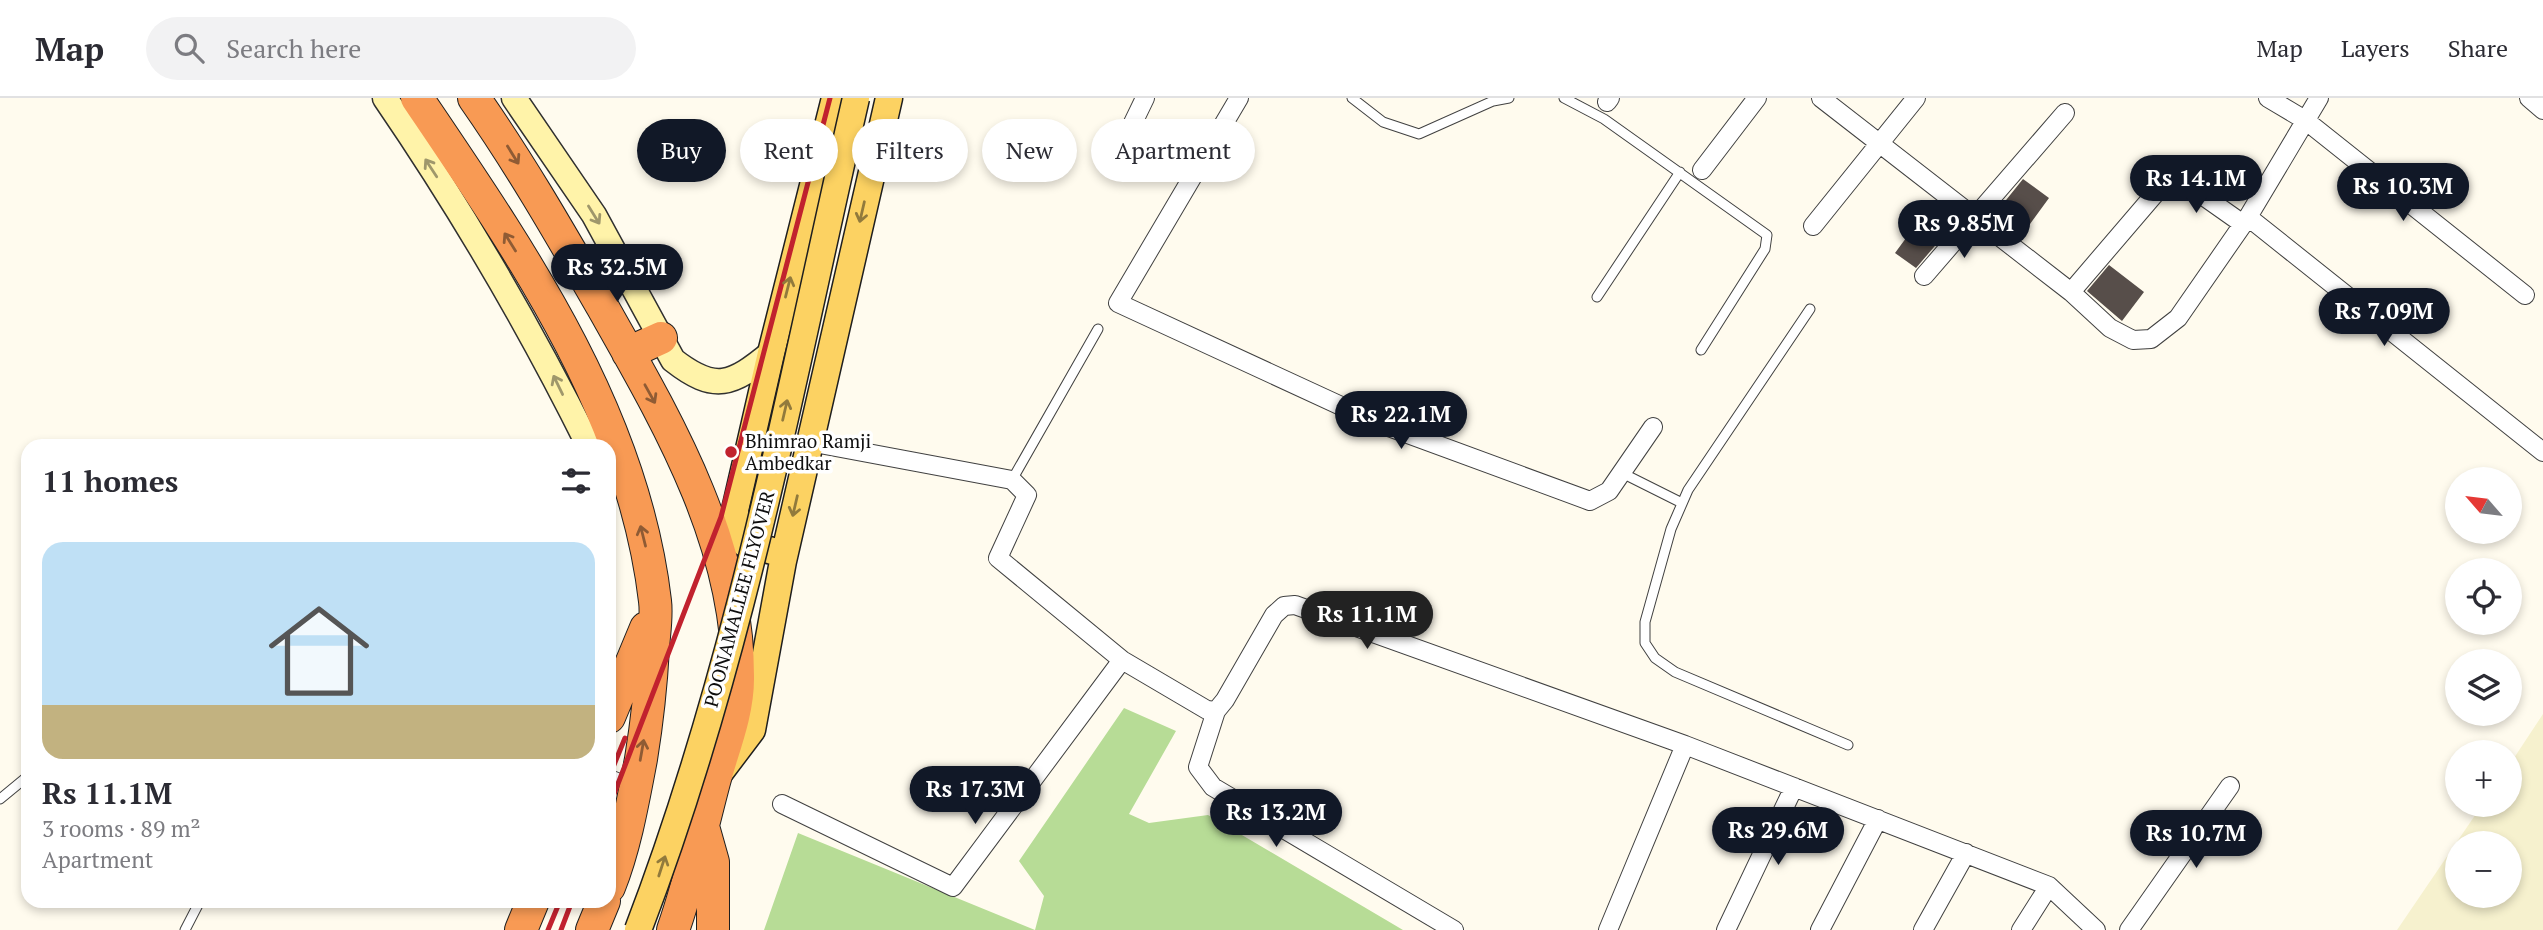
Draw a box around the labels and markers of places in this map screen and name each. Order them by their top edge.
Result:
pin: Rs 14.1M [2124,156,2268,215]
pin: Rs 10.3M [2331,164,2475,223]
pin: Rs 9.85M [1892,200,2036,260]
pin: Rs 32.5M [545,244,689,304]
pin: Rs 7.09M [2312,288,2456,348]
pin: Rs 22.1M [1329,392,1473,451]
place label: Bhimrao Ramji Ambedkar [745,428,871,475]
marker: Bhimrao Ramji Ambedkar [723,444,739,460]
pin: Rs 11.1M [1295,592,1439,651]
pin: Rs 17.3M [903,766,1047,826]
pin: Rs 13.2M [1204,790,1348,849]
pin: Rs 29.6M [1706,808,1850,867]
pin: Rs 10.7M [2124,810,2268,870]

